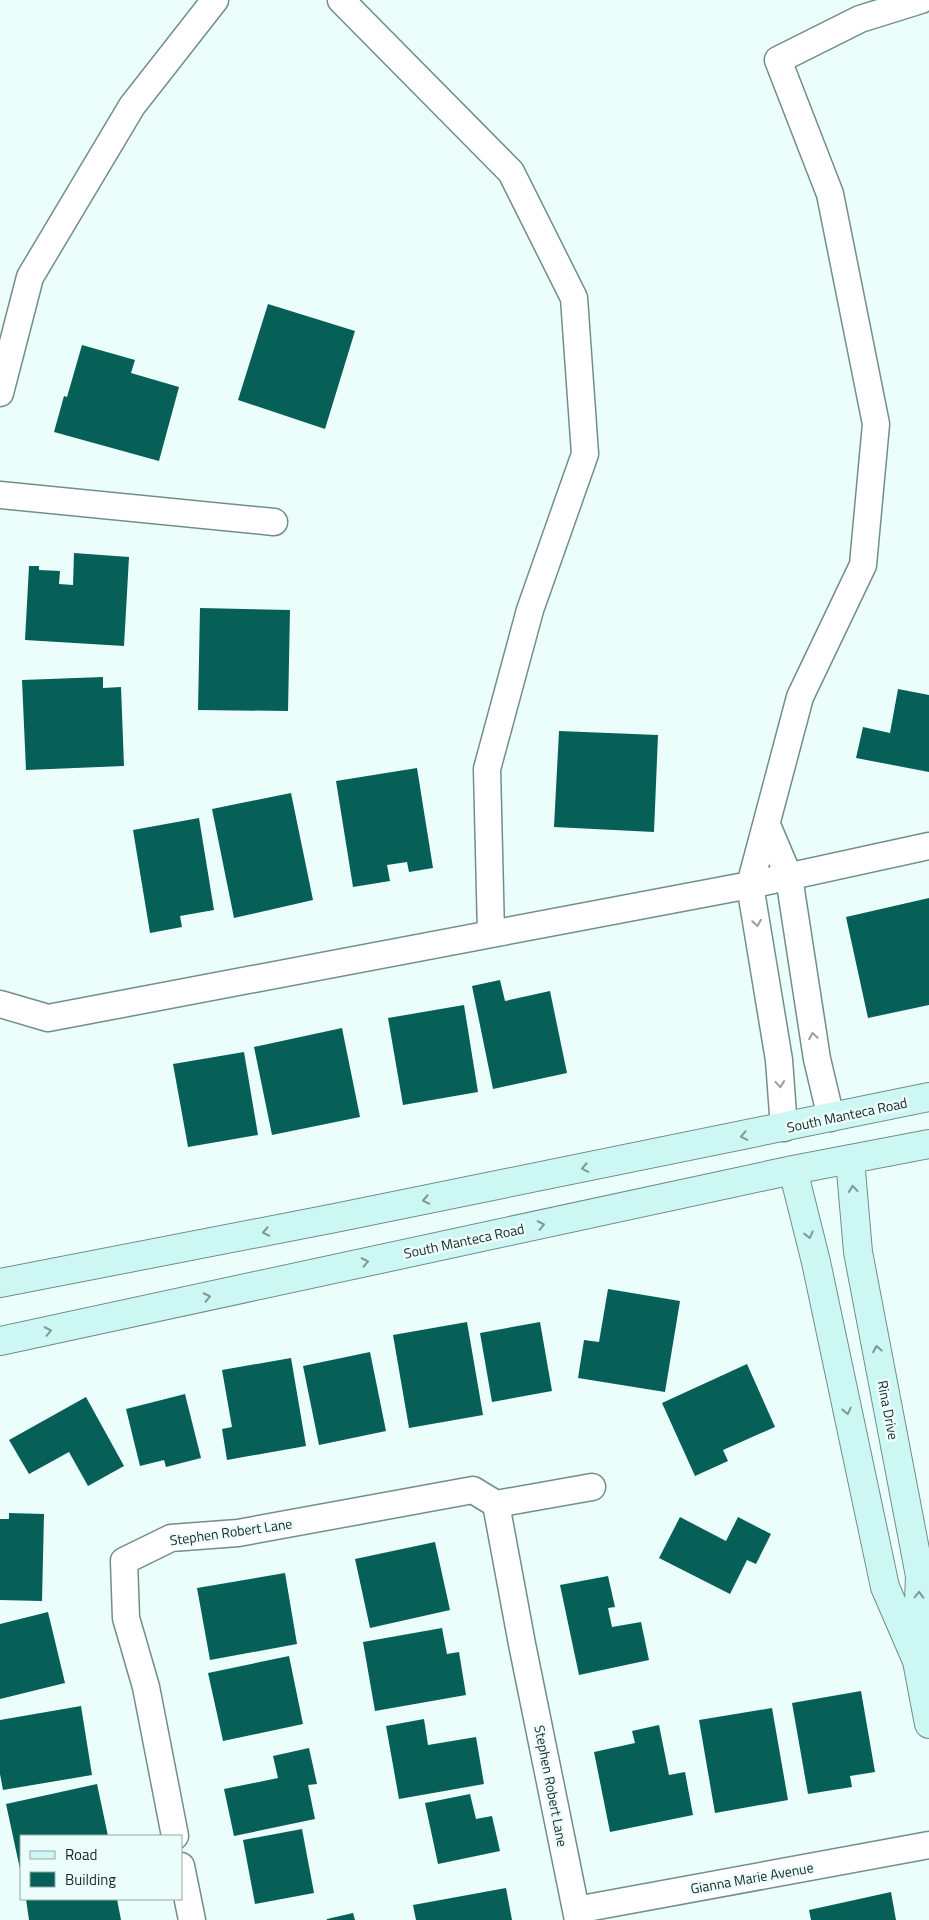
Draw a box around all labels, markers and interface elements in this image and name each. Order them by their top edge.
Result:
one-way arrow [751,919,761,928]
one-way arrow [808,1032,819,1040]
one-way arrow [775,1080,786,1088]
street label: South Manteca Road [785,1091,909,1138]
one-way arrow [740,1130,749,1141]
one-way arrow [581,1162,589,1173]
one-way arrow [847,1185,858,1193]
one-way arrow [421,1194,430,1205]
street label: South Manteca Road [402,1217,526,1264]
one-way arrow [537,1220,546,1230]
one-way arrow [262,1226,271,1236]
one-way arrow [803,1230,814,1239]
one-way arrow [361,1258,370,1268]
one-way arrow [202,1292,211,1302]
one-way arrow [43,1326,52,1337]
one-way arrow [872,1345,882,1354]
street label: Rina Drive [872,1378,905,1441]
one-way arrow [842,1406,852,1415]
street label: Stephen Robert Lane [168,1513,294,1550]
one-way arrow [914,1591,924,1598]
street label: Stephen Robert Lane [529,1723,574,1849]
legend [20,1835,182,1900]
text: Road [65,1843,97,1866]
street label: Gianna Marie Avenue [689,1856,815,1899]
text: Building [65,1868,116,1891]

